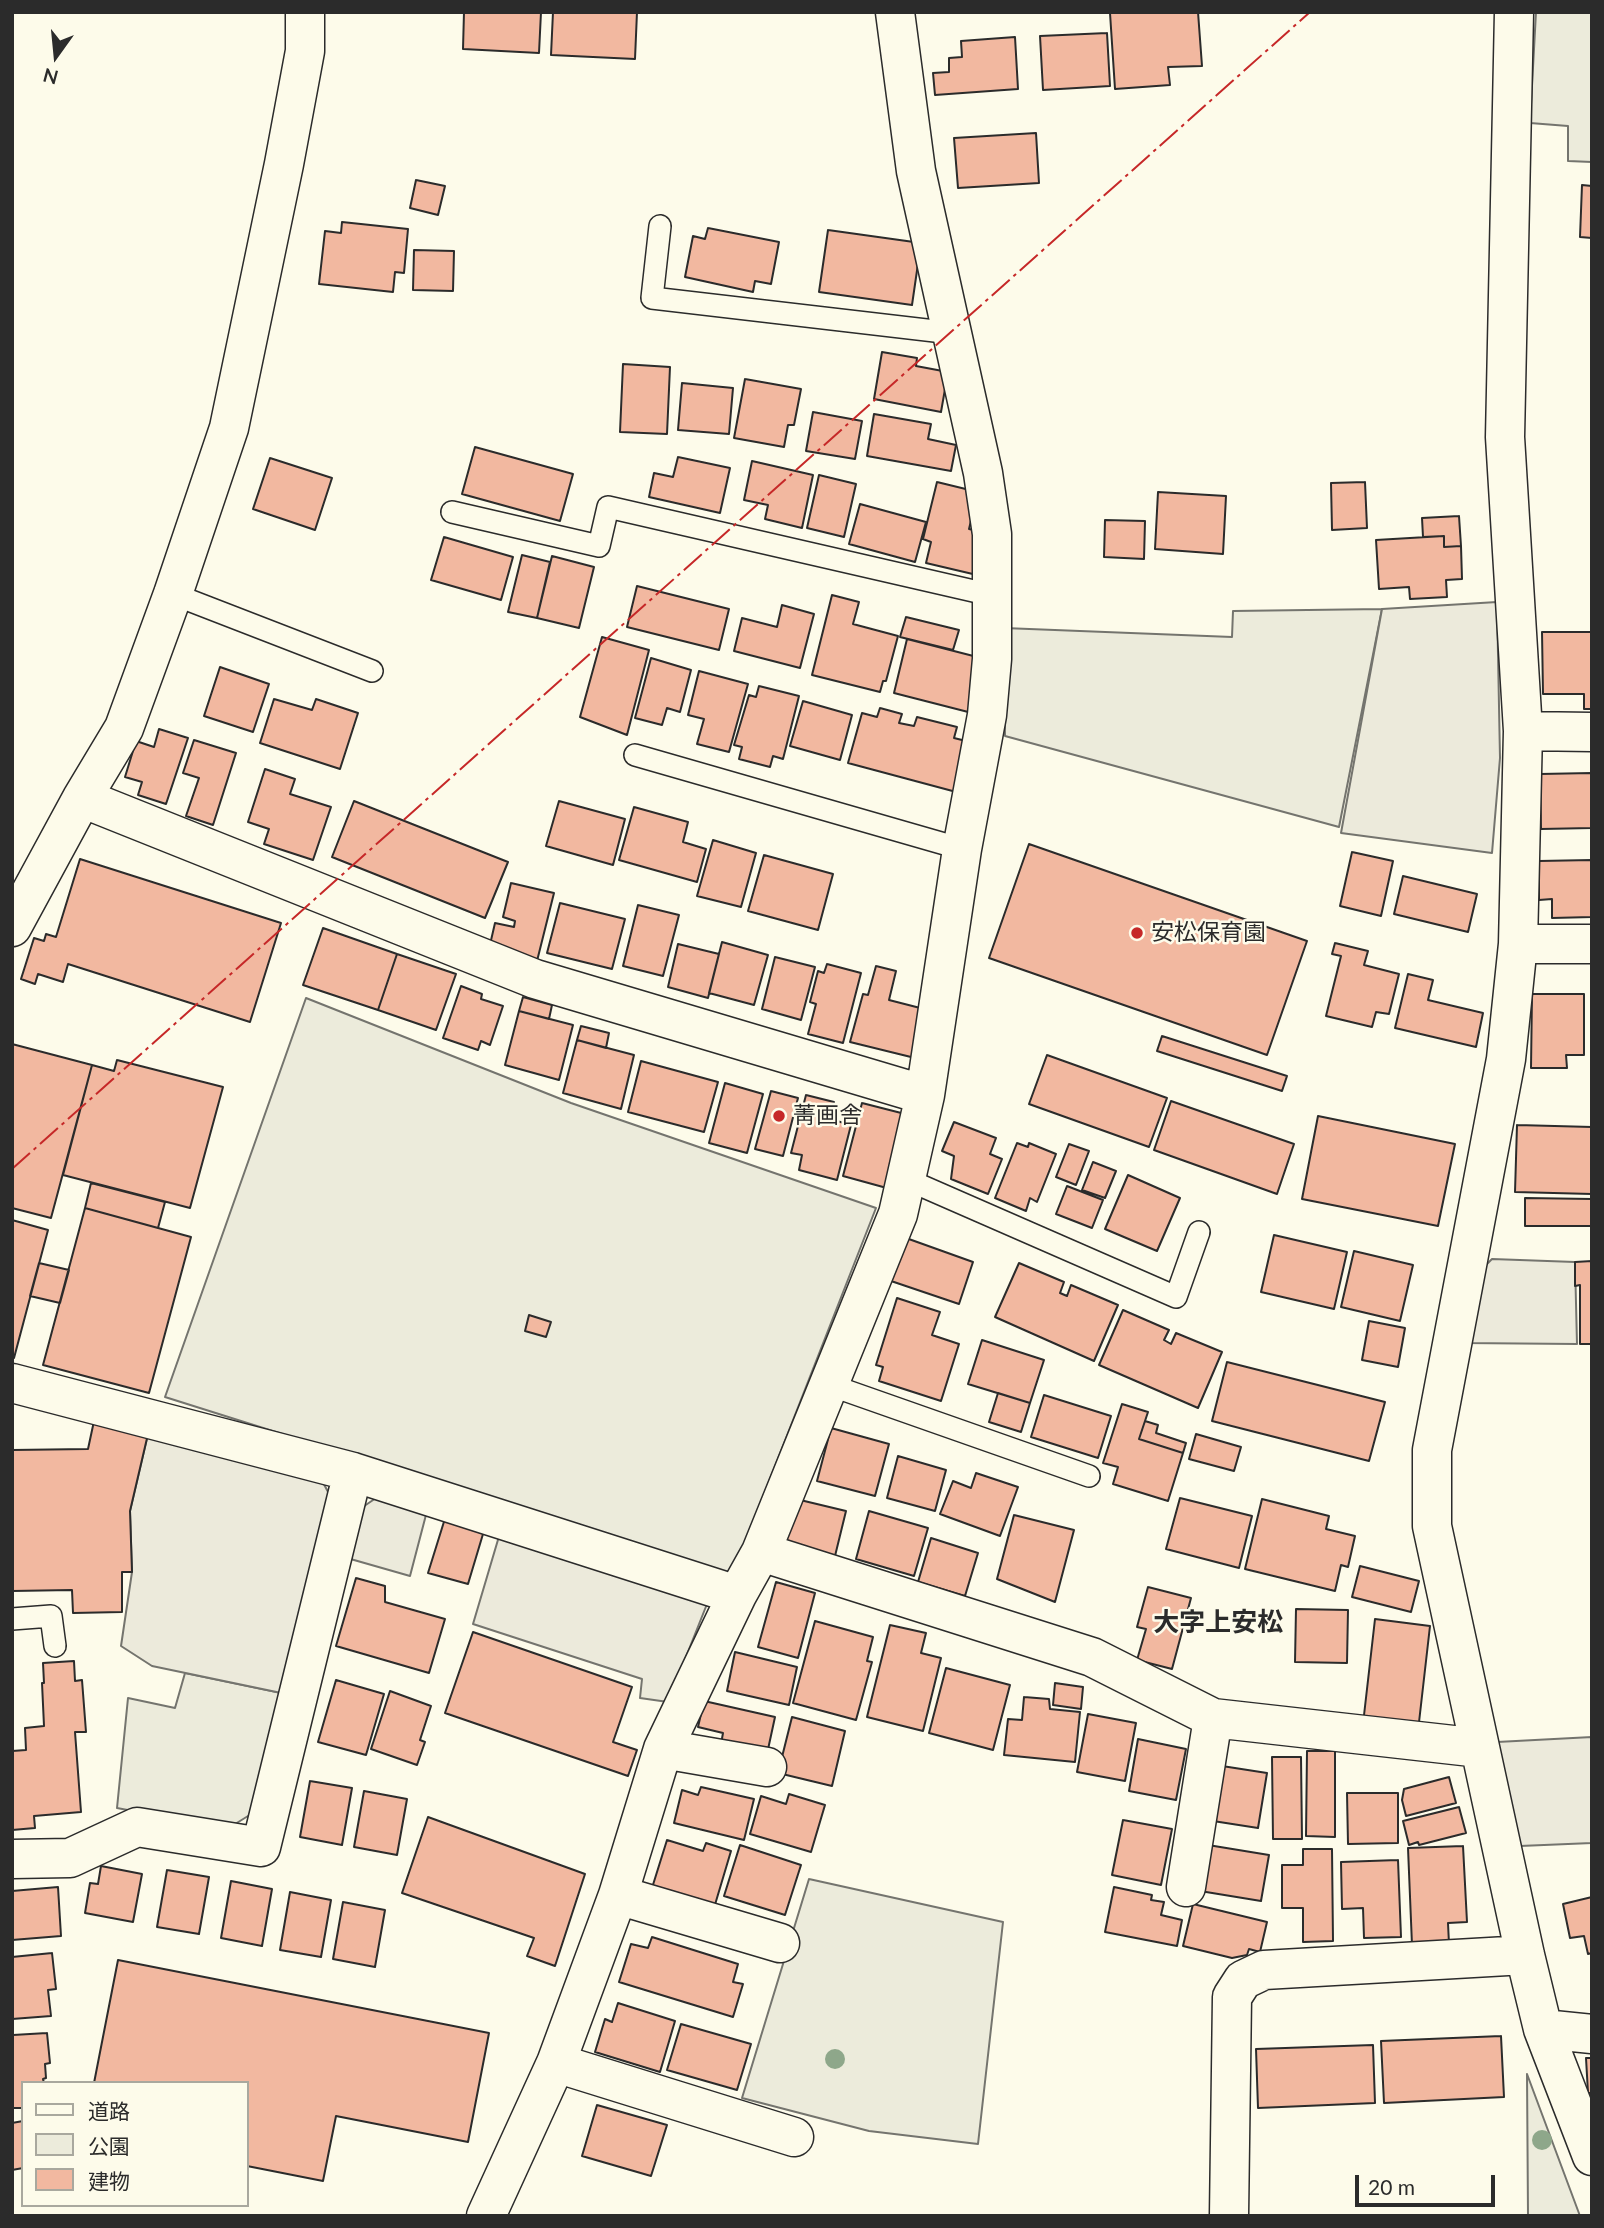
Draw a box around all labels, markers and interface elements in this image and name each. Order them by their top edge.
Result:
north arrow [21,21,91,91]
text: N [40,64,60,90]
place label: 安松保育園 [1151,919,1266,947]
marker: 安松保育園 [1129,925,1145,941]
place label: 菁画舎 [793,1102,862,1130]
marker: 菁画舎 [771,1108,787,1124]
district label: 大字上安松 [1153,1607,1283,1639]
legend [21,2081,248,2207]
text: 道路 [88,2098,130,2123]
text: 公園 [88,2133,130,2158]
scale bar [1359,2162,1499,2206]
text: 建物 [88,2168,130,2193]
text: 20 m [1368,2174,1415,2199]

